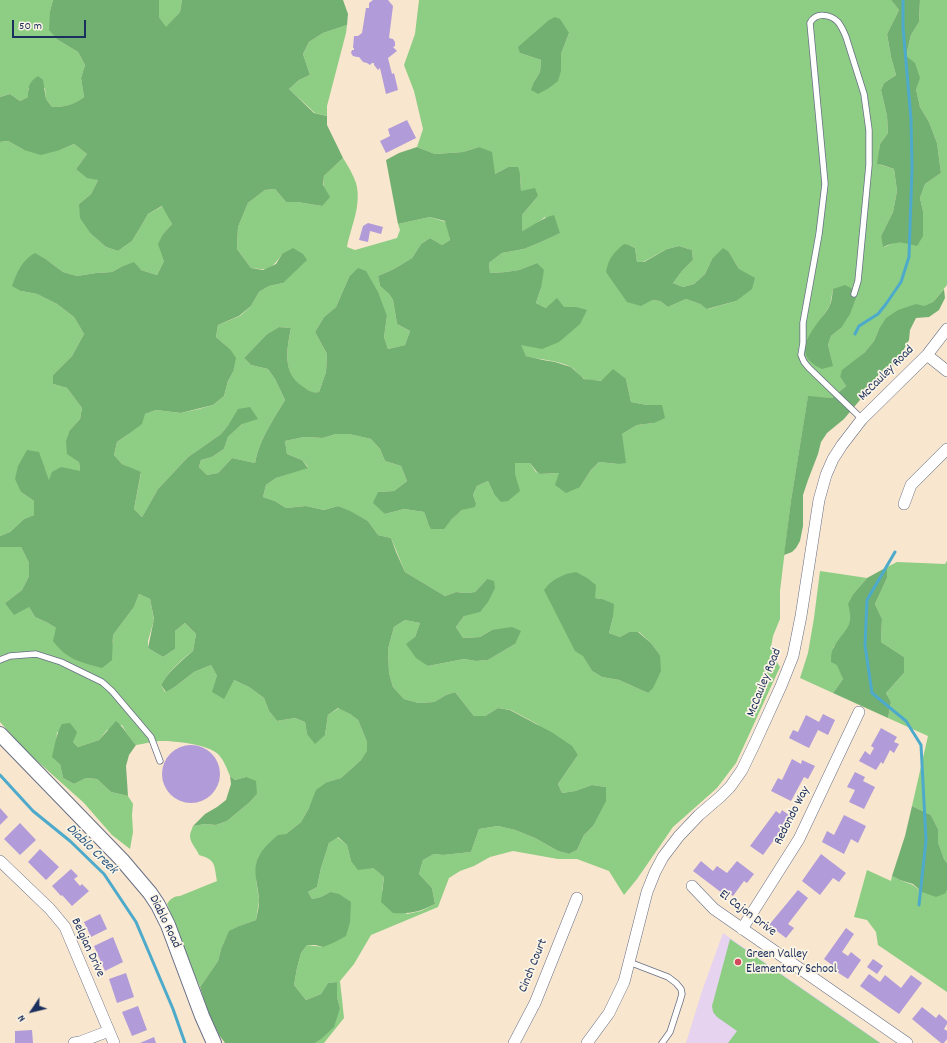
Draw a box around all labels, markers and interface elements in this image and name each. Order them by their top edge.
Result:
scale bar [14,12,88,38]
text: 50 m [19,18,42,35]
street label: McCauley Road [856,343,918,405]
street label: McCauley Road [744,647,786,719]
street label: Redondo Way [772,784,814,848]
water label: Diablo Creek [62,821,120,879]
street label: El Cajon Drive [715,887,779,941]
street label: Diablo Road [145,893,183,951]
street label: Belgian Drive [67,916,107,980]
street label: Cinch Court [516,937,552,995]
place label: Green Valley Elementary School [746,947,837,978]
marker: Green Valley Elementary School [733,957,743,967]
north arrow [12,991,52,1031]
text: N [14,1011,30,1025]

